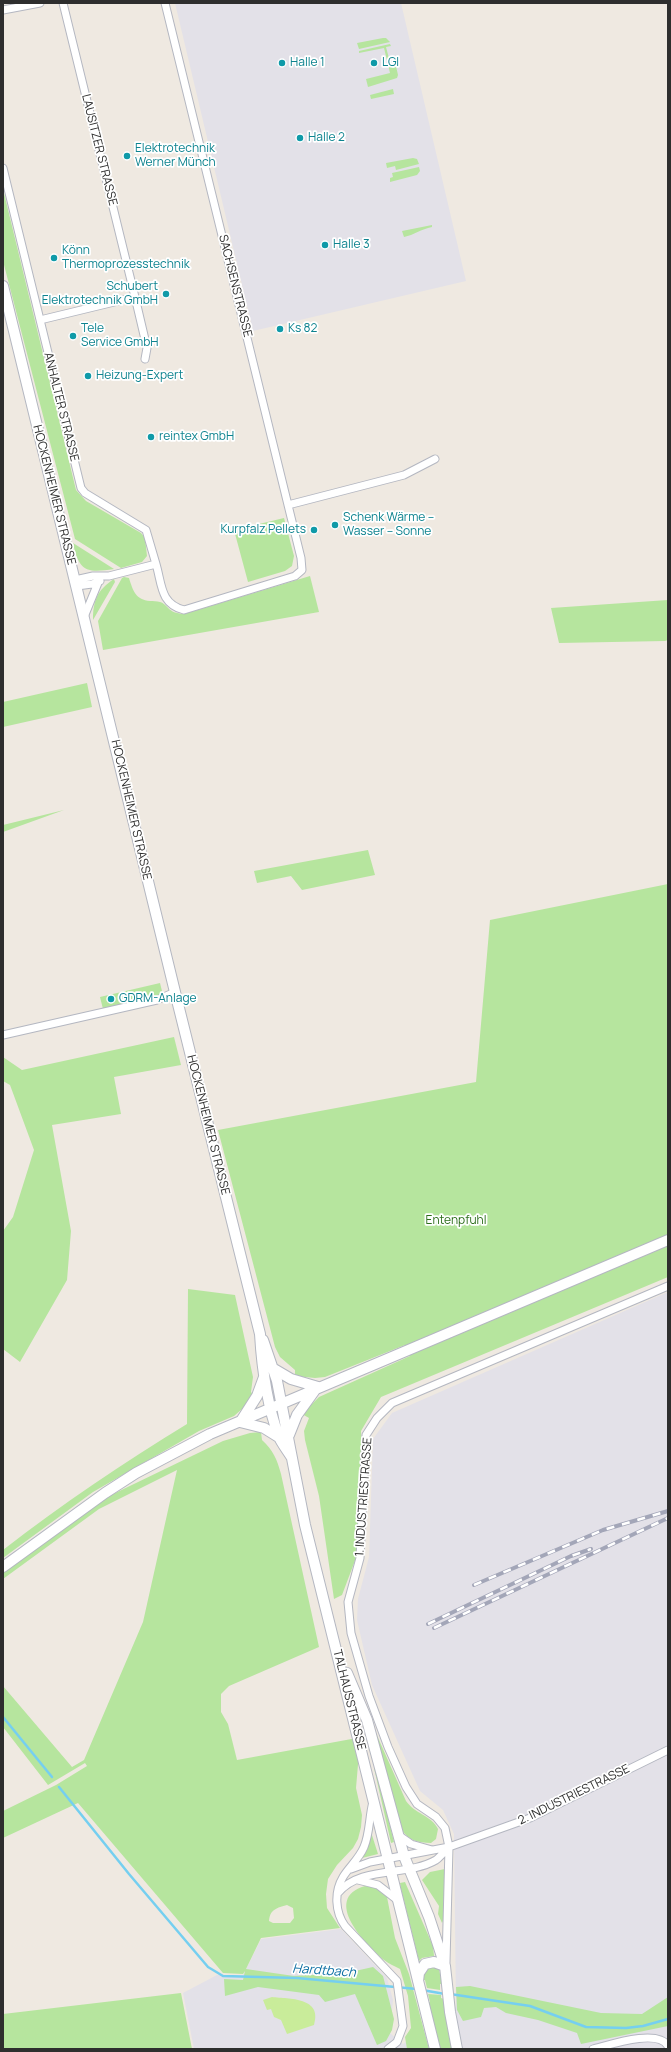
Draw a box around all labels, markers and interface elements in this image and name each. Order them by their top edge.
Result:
place label: Halle 1 [290,56,325,70]
place label: LGI [382,56,399,70]
marker: Halle 1 [277,58,287,68]
marker: LGI [369,58,379,68]
street label: LAUSITZER STRASSE [78,93,120,207]
place label: Halle 2 [308,131,345,145]
marker: Halle 2 [295,133,305,143]
place label: Elektrotechnik Werner Münch [135,142,216,170]
marker: Elektrotechnik Werner Münch [122,151,132,161]
street label: SACHSENSTRASSE [215,233,255,339]
place label: Halle 3 [333,238,370,252]
marker: Halle 3 [320,240,330,250]
place label: Könn Thermoprozesstechnik [62,244,190,272]
marker: Könn Thermoprozesstechnik [49,253,59,263]
place label: Schubert Elektrotechnik GmbH [42,280,158,308]
marker: Schubert Elektrotechnik GmbH [161,289,171,299]
place label: Tele Service GmbH [81,322,158,350]
place label: Ks 82 [288,322,317,336]
marker: Ks 82 [275,324,285,334]
marker: Tele Service GmbH [68,331,78,341]
street label: ANHALTER STRASSE [40,351,82,463]
place label: Heizung-Expert [96,369,183,383]
marker: Heizung-Expert [83,371,93,381]
street label: HOCKENHEIMER STRASSE [30,424,78,566]
place label: reintex GmbH [159,430,234,444]
marker: reintex GmbH [146,432,156,442]
place label: Schenk Wärme – Wasser – Sonne [343,511,434,539]
marker: Schenk Wärme – Wasser – Sonne [330,520,340,530]
place label: Kurpfalz Pellets [220,523,306,537]
marker: Kurpfalz Pellets [309,525,319,535]
street label: HOCKENHEIMER STRASSE [108,738,154,882]
place label: GDRM-Anlage [119,992,197,1006]
marker: GDRM-Anlage [106,994,116,1004]
street label: HOCKENHEIMER STRASSE [184,1054,232,1196]
park label: Entenpfuhl [426,1214,486,1228]
street label: 1. INDUSTRIESTRASSE [353,1437,375,1557]
street label: TALHAUSSTRASSE [330,1648,368,1752]
street label: 2. INDUSTRIESTRASSE [516,1762,632,1828]
water label: Hardtbach [292,1961,356,1981]

